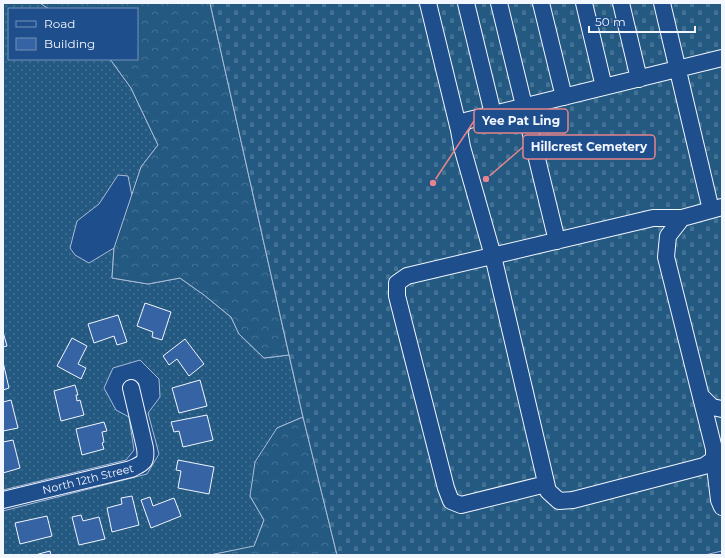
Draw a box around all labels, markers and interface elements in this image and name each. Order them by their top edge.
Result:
legend [8,8,138,60]
scale bar [589,8,695,34]
text: 50 m [595,14,626,29]
text: Road [44,16,75,31]
text: Building [44,36,95,51]
callout: Yee Pat Ling [474,109,568,133]
text: Yee Pat Ling [481,113,560,128]
callout: Hillcrest Cemetery [523,135,655,159]
text: Hillcrest Cemetery [531,139,648,154]
street label: North 12th Street [41,461,136,497]

